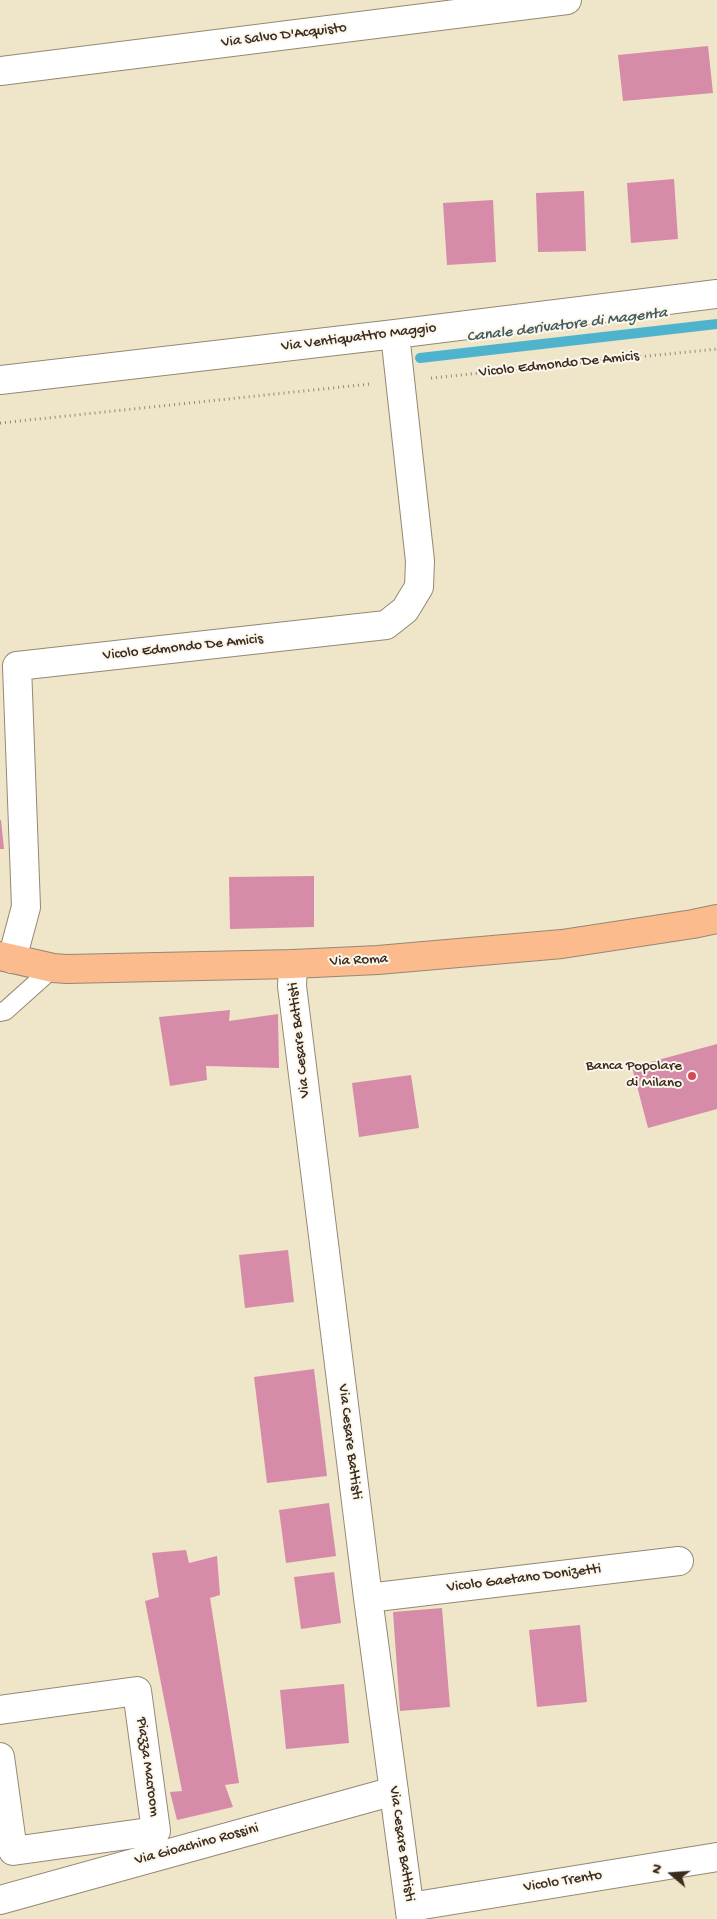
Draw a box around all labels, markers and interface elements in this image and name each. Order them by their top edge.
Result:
street label: Via Salvo D'Acquisto [220,19,348,53]
water label: Canale derivatore di Magenta [466,304,668,348]
street label: Via Ventiquattro Maggio [280,320,438,356]
street label: Vicolo Edmondo De Amicis [478,348,640,382]
street label: Vicolo Edmondo De Amicis [102,631,264,665]
street label: Via Roma [330,950,388,972]
street label: Via Cesare Battisti [285,981,315,1099]
place label: Banca Popolare di Milano [586,1058,682,1093]
marker: Banca Popolare di Milano [686,1070,698,1082]
street label: Via Cesare Battisti [333,1383,365,1501]
street label: Vicolo Gaetano Donizetti [446,1561,602,1597]
street label: Piazza Macroom [131,1716,163,1818]
street label: Via Cesare Battisti [384,1785,418,1903]
street label: Via Gioachino Rossini [133,1820,261,1870]
north arrow [647,1849,697,1899]
text: N [648,1862,667,1876]
street label: Vicolo Trento [523,1867,603,1897]

